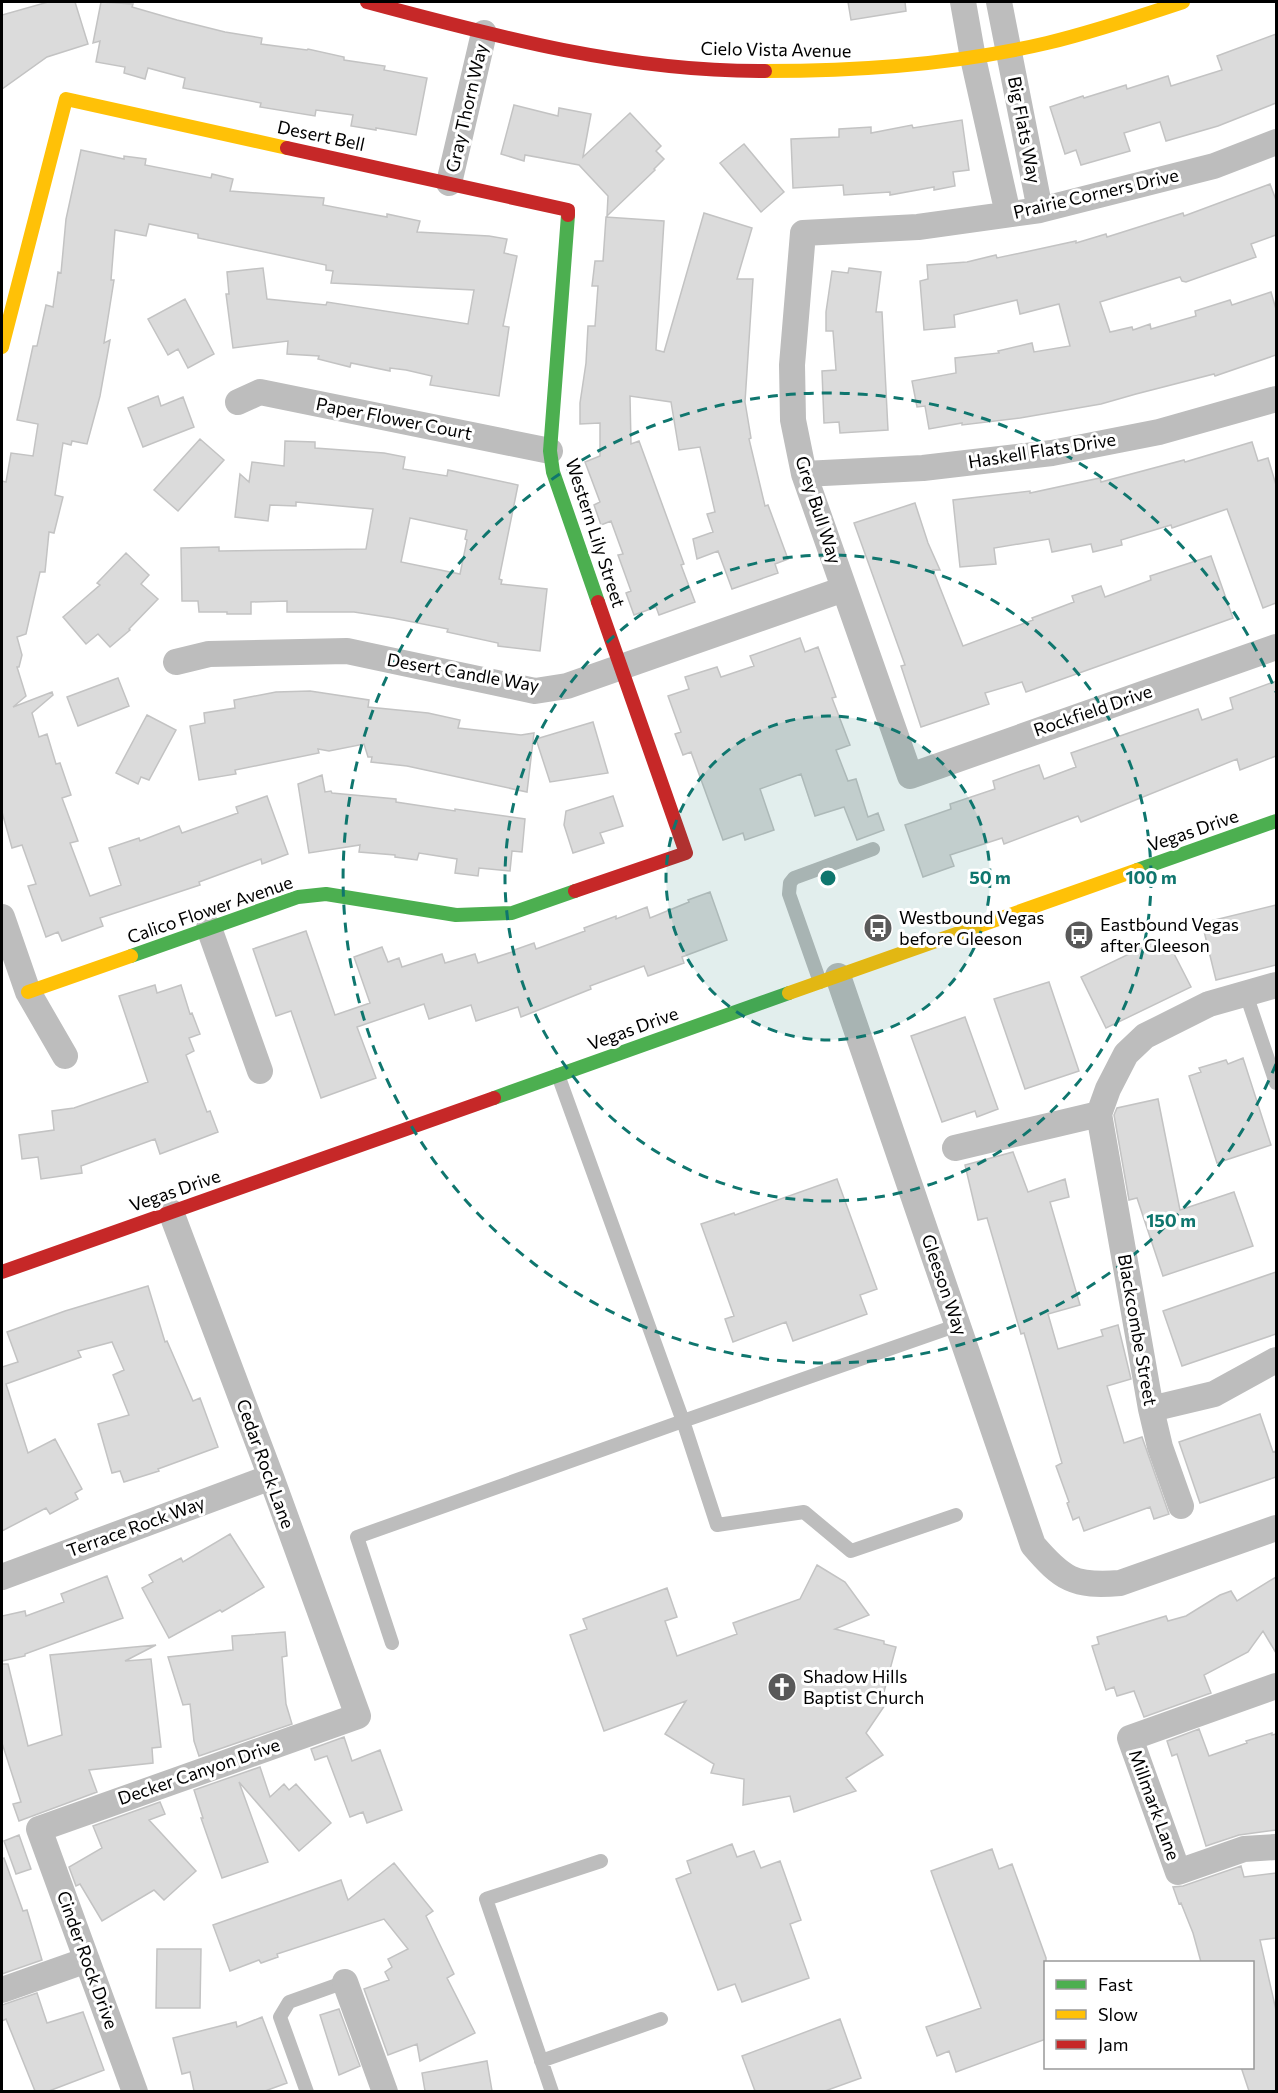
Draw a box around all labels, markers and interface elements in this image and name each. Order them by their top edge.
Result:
street label: Cielo Vista Avenue [701,37,852,61]
street label: Gray Thorn Way [440,41,492,174]
street label: Big Flats Way [1004,74,1046,185]
street label: Desert Bell [276,115,367,155]
street label: Prairie Corners Drive [1011,163,1181,223]
street label: Paper Flower Court [314,392,474,444]
street label: Haskell Flats Drive [966,427,1117,473]
street label: Grey Bull Way [791,453,847,566]
street label: Western Lily Street [561,455,630,610]
street label: Desert Candle Way [385,648,541,696]
street label: Rockfield Drive [1030,679,1155,741]
street label: Vegas Drive [1144,804,1241,856]
text: 50 m [969,866,1011,888]
text: 100 m [1125,866,1177,888]
centre of rings [818,868,838,888]
street label: Calico Flower Avenue [124,870,295,948]
place label: Westbound Vegas before Gleeson [899,906,1045,949]
bus stop icon: Westbound Vegas before Gleeson [862,912,894,944]
place label: Eastbound Vegas after Gleeson [1100,913,1239,956]
bus stop icon: Eastbound Vegas after Gleeson [1063,919,1095,951]
street label: Vegas Drive [584,1002,681,1055]
street label: Vegas Drive [126,1164,223,1216]
text: 150 m [1146,1209,1196,1231]
street label: Gleeson Way [917,1231,973,1338]
street label: Blackcombe Street [1114,1252,1162,1407]
street label: Cedar Rock Lane [232,1396,300,1531]
street label: Terrace Rock Way [64,1491,208,1561]
place label: Shadow Hills Baptist Church [803,1665,924,1708]
church icon: Shadow Hills Baptist Church [766,1671,798,1703]
street label: Decker Canyon Drive [115,1733,283,1809]
street label: Millmark Lane [1125,1746,1185,1863]
street label: Cinder Rock Drive [53,1887,123,2032]
legend [1044,1961,1254,2069]
text: Fast [1098,1973,1133,1995]
text: Slow [1098,2003,1138,2025]
text: Jam [1098,2033,1128,2055]

